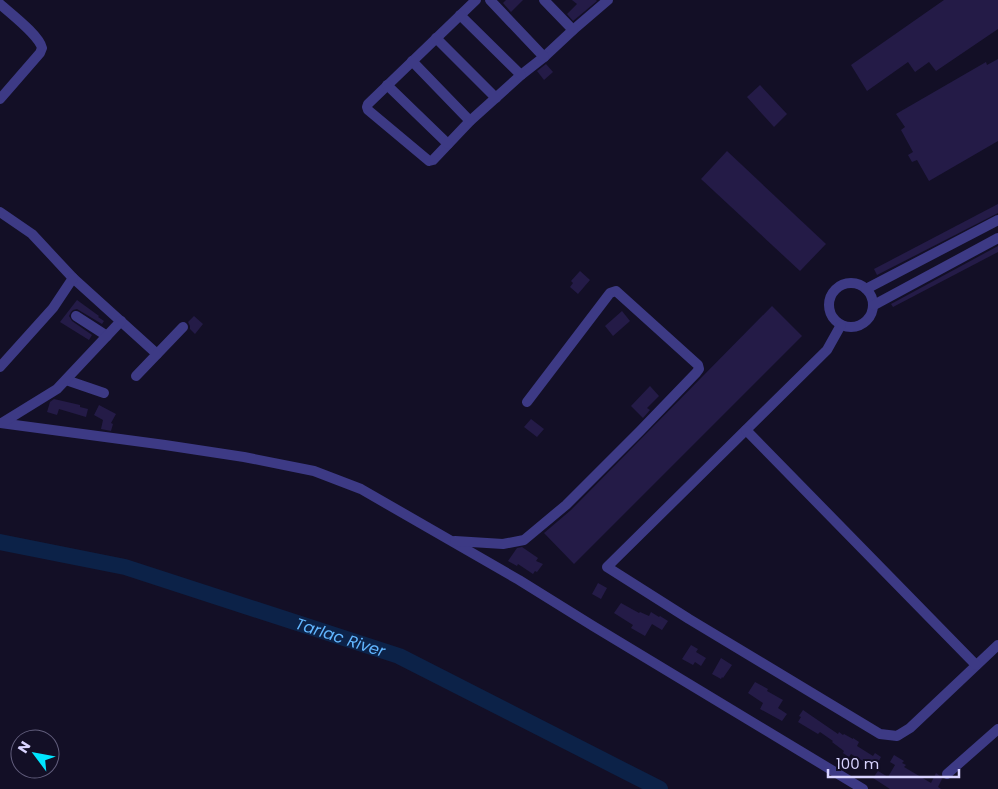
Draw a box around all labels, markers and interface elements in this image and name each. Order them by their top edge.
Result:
water label: Tarlac River [292,612,389,663]
north arrow [10,729,60,779]
text: N [13,737,35,757]
scale bar [828,746,959,778]
text: 100 m [836,753,879,774]

